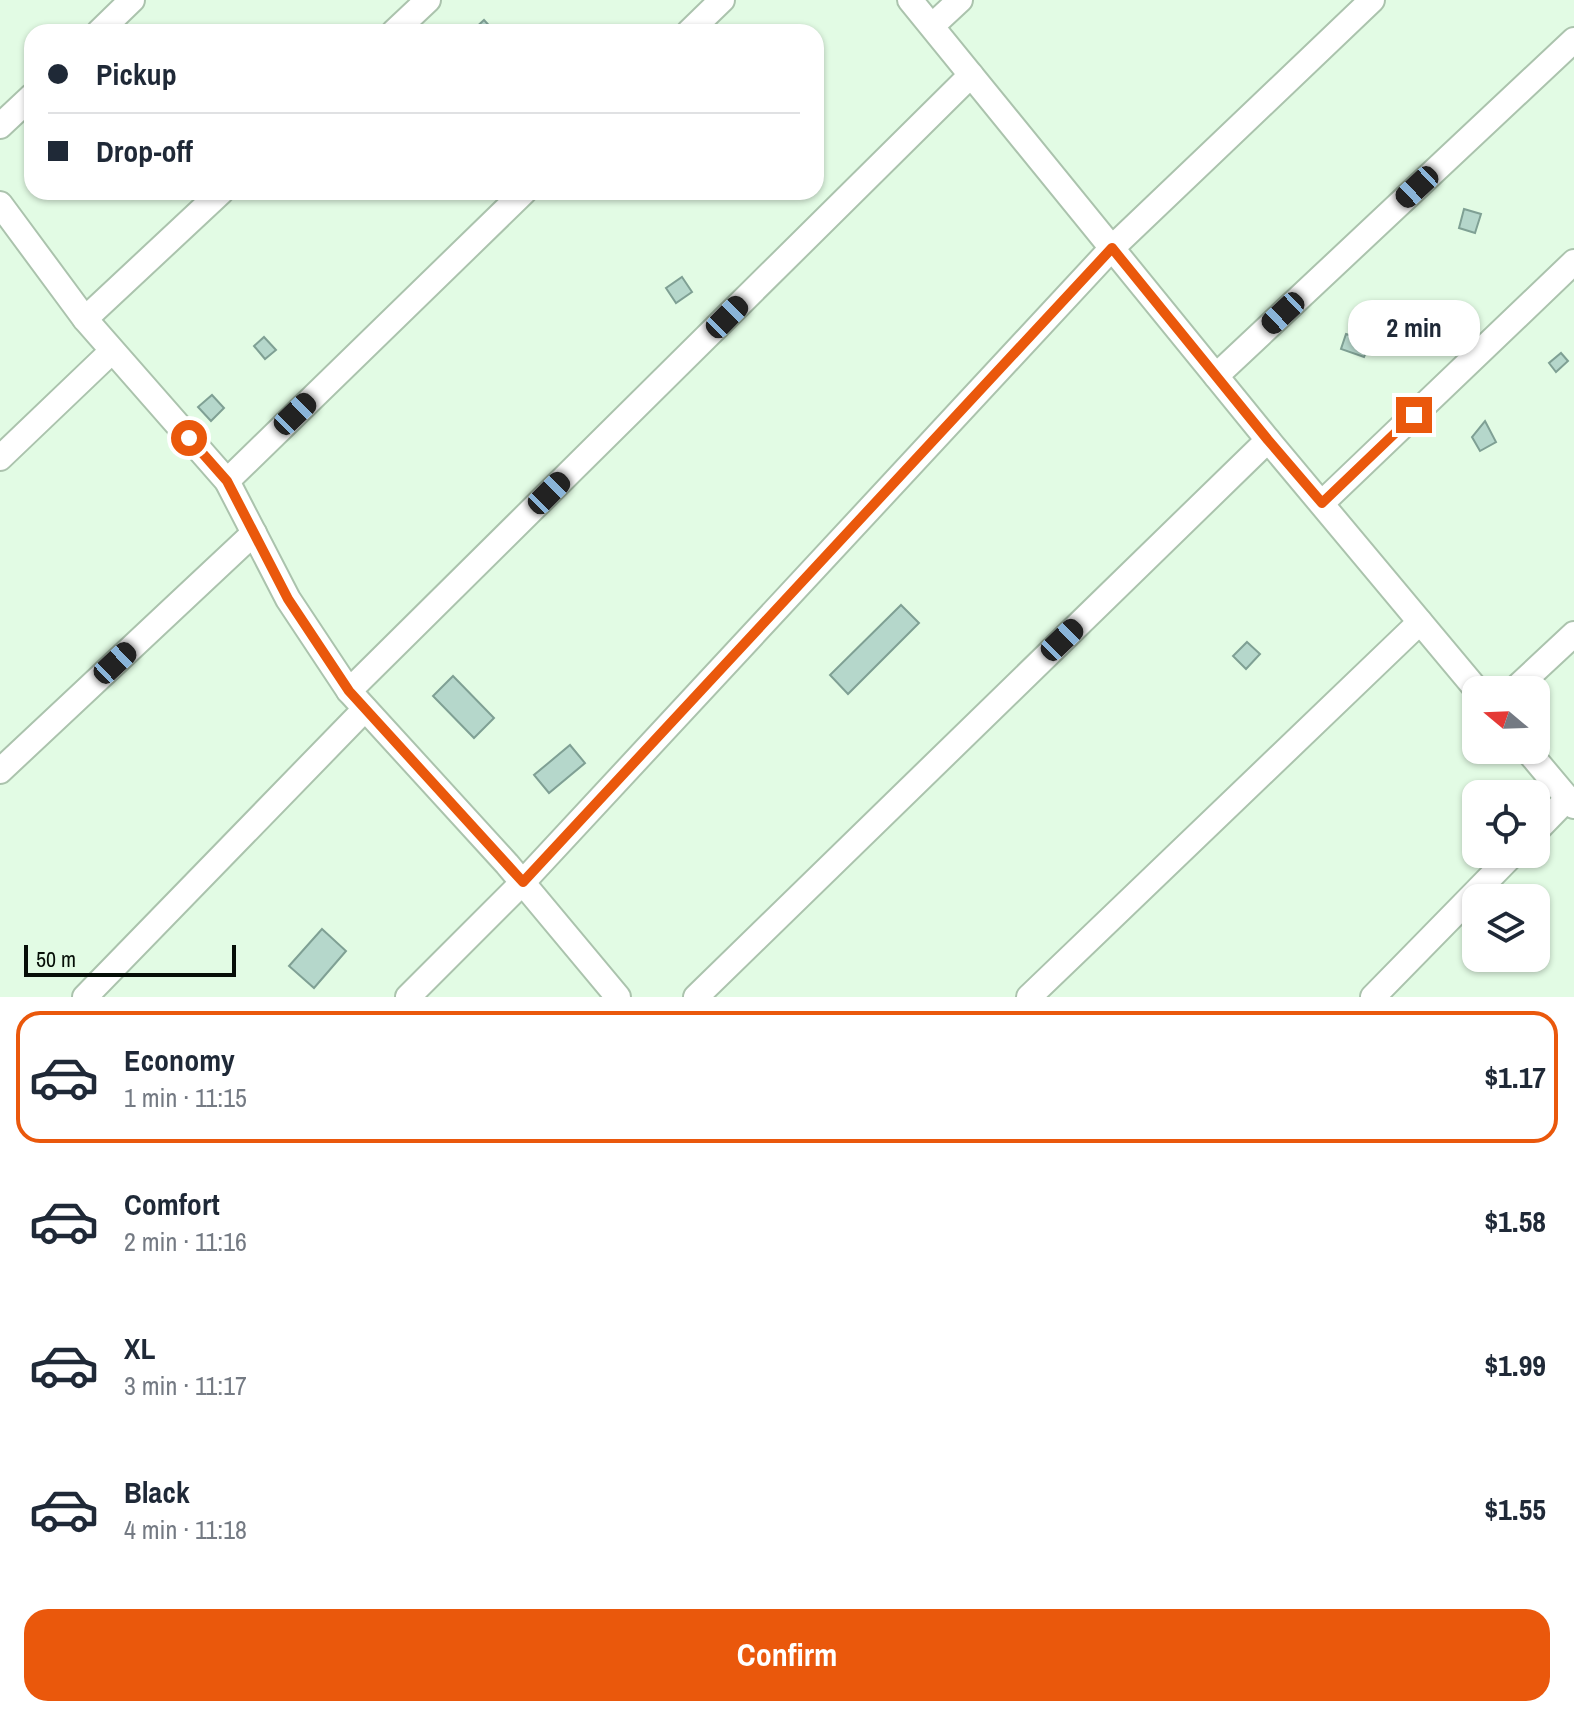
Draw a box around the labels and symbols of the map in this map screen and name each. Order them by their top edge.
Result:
car [1391,162,1443,212]
car [1257,288,1309,338]
car [702,292,752,342]
callout: 2 min [1348,299,1480,355]
car [269,389,321,439]
route end [1396,397,1432,433]
route start [171,420,207,456]
car [524,468,574,518]
car [1036,615,1088,665]
car [89,638,141,688]
north arrow [1462,676,1550,764]
scale bar [24,941,236,977]

